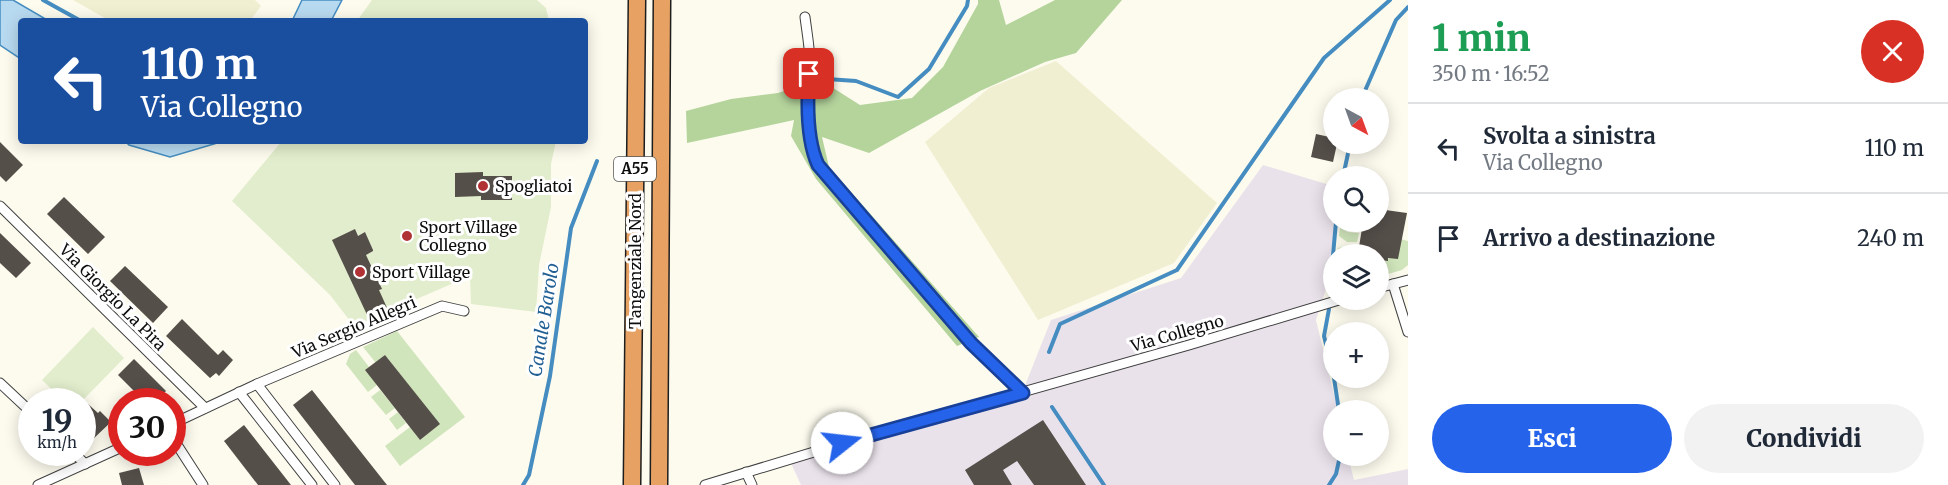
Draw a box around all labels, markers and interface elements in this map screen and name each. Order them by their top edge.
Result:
text: 1 min [1432,16,1531,61]
button: close [1861,20,1924,83]
text: 110 m [141,38,257,90]
icon: left [42,42,120,120]
pin [783,48,834,99]
icon: arrive [792,57,825,90]
text: 350 m · 16:52 [1432,61,1550,86]
north arrow [1323,88,1389,154]
map controls [1323,88,1389,466]
text: Via Collegno [141,90,303,124]
text: Svolta a sinistra [1483,122,1656,150]
icon: left [1432,132,1465,165]
text: 110 m [1865,134,1924,162]
text: Via Collegno [1483,150,1603,175]
road number: A55 [614,157,656,181]
button: search [1323,166,1389,232]
place label: Spogliatoi [495,176,573,196]
marker: Spogliatoi [476,179,490,193]
street label: Tangenziale Nord [625,193,645,329]
place label: Sport Village Collegno [419,217,517,255]
icon: arrive [1432,222,1465,255]
text: Arrivo a destinazione [1483,224,1715,252]
text: 240 m [1857,224,1924,252]
marker: Sport Village Collegno [400,229,414,243]
street label: Via Giorgio La Pira [55,239,171,355]
button: layers [1323,244,1389,310]
water label: Canale Barolo [523,261,564,379]
place label: Sport Village [372,262,470,282]
marker: Sport Village [353,265,367,279]
street label: Via Sergio Allegri [288,292,419,363]
street label: Via Collegno [1127,310,1226,356]
button: + [1323,322,1389,388]
speed limit sign: 30 [108,388,186,466]
button: − [1323,400,1389,466]
text: 19 [41,401,73,439]
button: Esci [1432,404,1672,473]
button: Condividi [1684,404,1924,473]
position arrow [810,411,874,475]
text: km/h [37,433,77,452]

